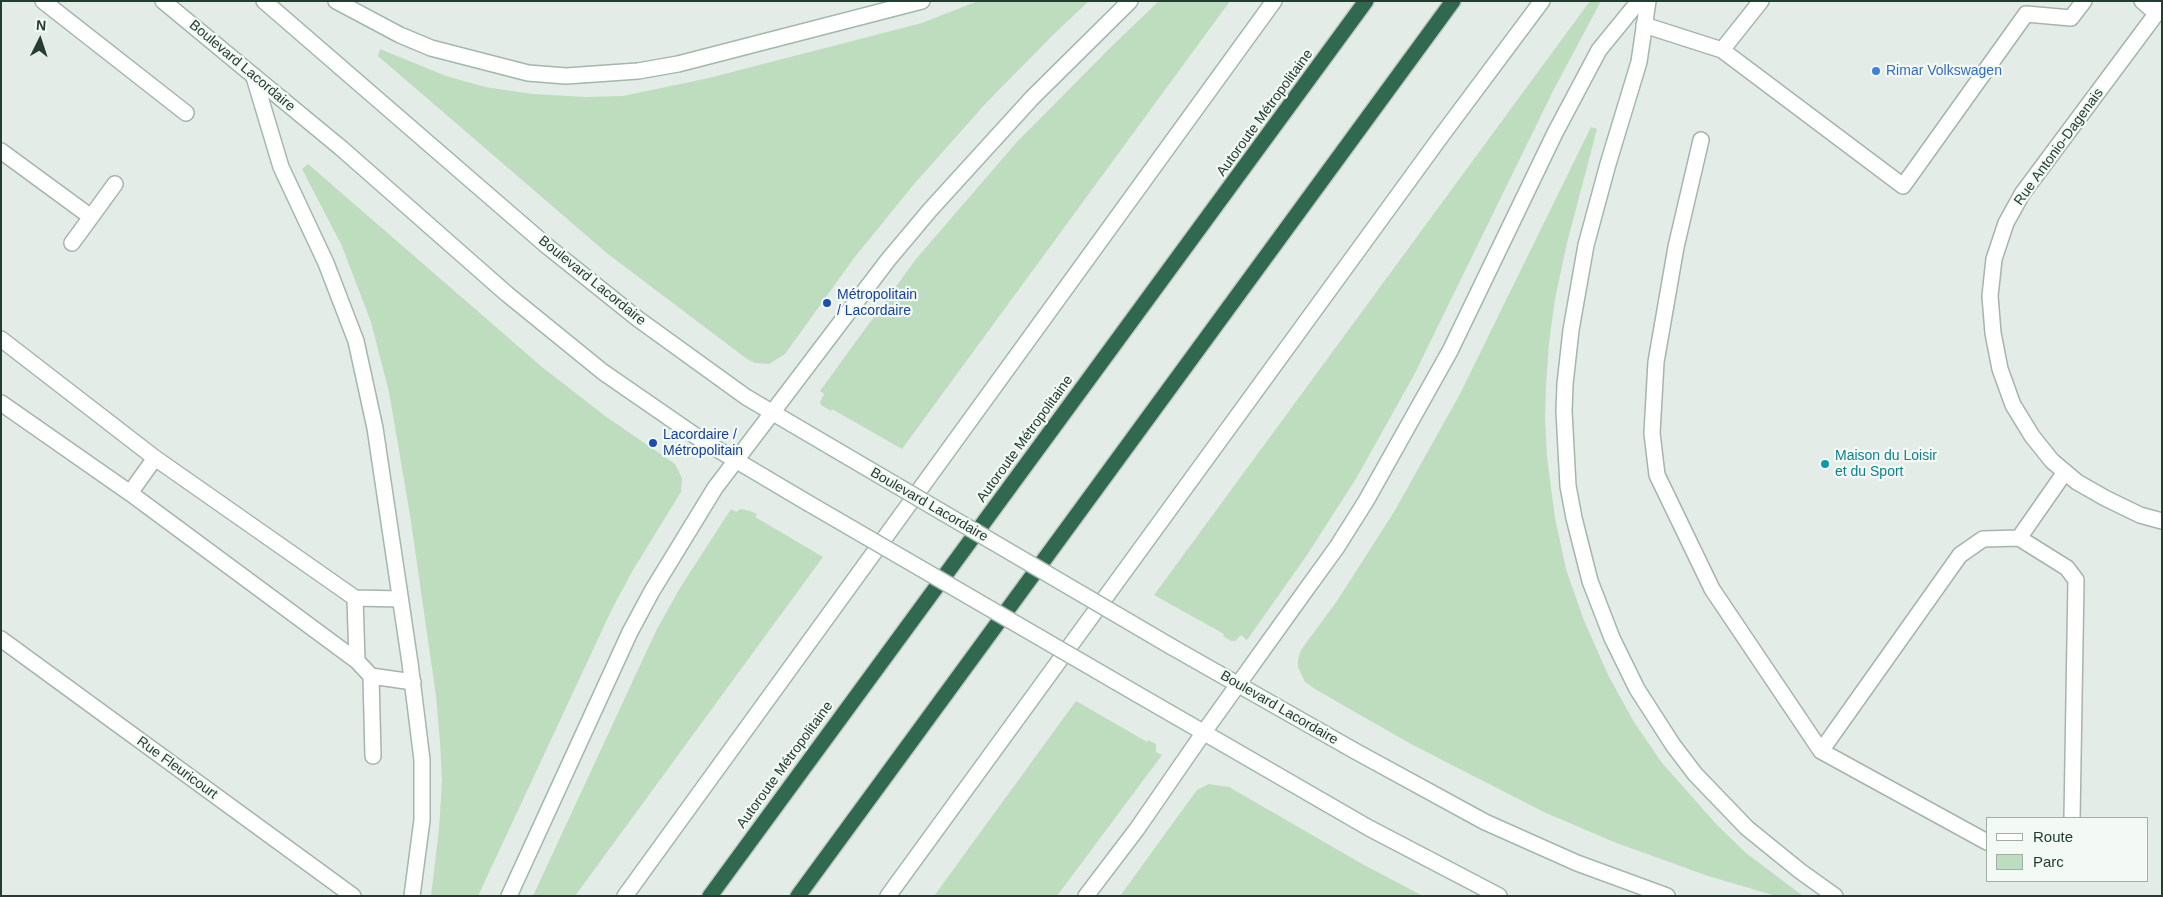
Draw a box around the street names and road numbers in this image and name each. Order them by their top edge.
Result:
street label: Boulevard Lacordaire [186,17,298,115]
street label: Autoroute Métropolitaine [1213,46,1317,180]
street label: Rue Antonio-Dagenais [2011,85,2107,209]
street label: Boulevard Lacordaire [535,233,649,329]
street label: Autoroute Métropolitaine [973,372,1077,506]
street label: Boulevard Lacordaire [867,464,991,546]
street label: Boulevard Lacordaire [1217,667,1341,749]
street label: Autoroute Métropolitaine [733,698,837,832]
street label: Rue Fleuricourt [133,733,221,803]

